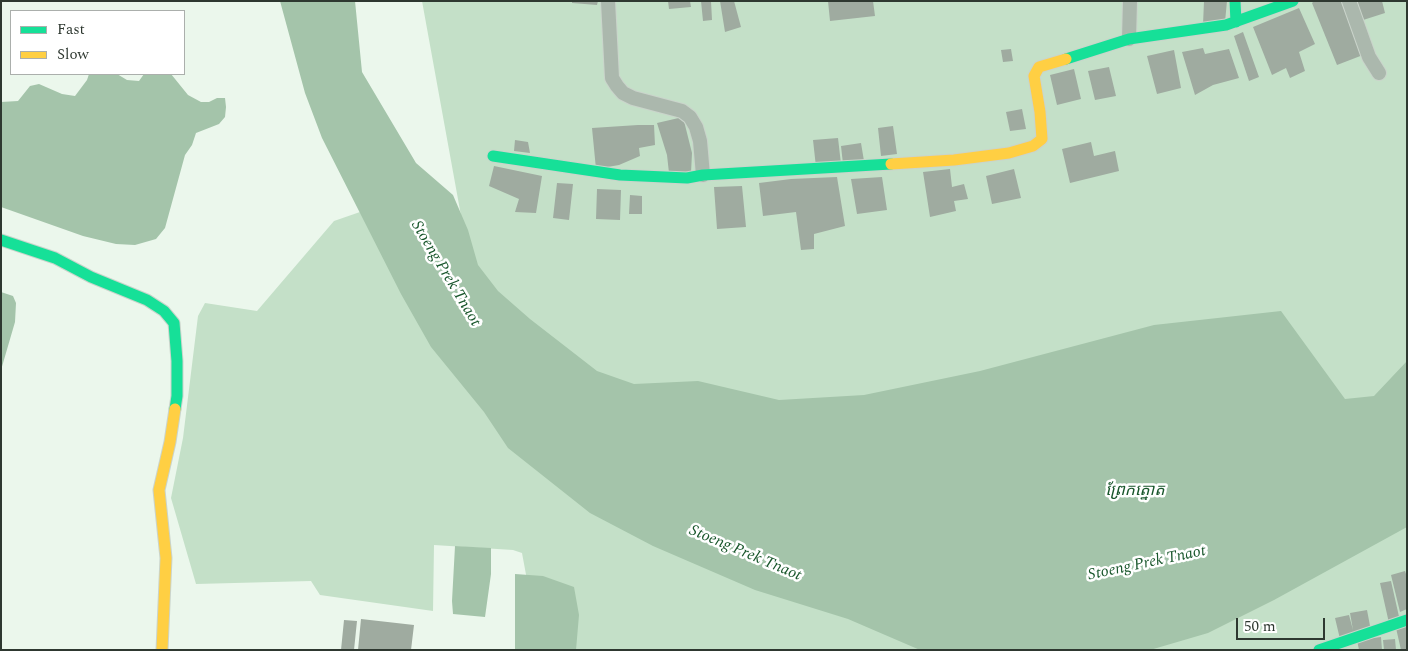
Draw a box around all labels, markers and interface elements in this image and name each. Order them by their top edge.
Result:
legend [10,10,185,75]
text: Fast [57,18,85,41]
text: Slow [57,43,89,66]
water label: Stoeng Prek Tnaot [406,218,484,330]
water label: ព្រែកត្នោត [1105,482,1165,502]
water label: Stoeng Prek Tnaot [686,522,804,586]
water label: Stoeng Prek Tnaot [1086,542,1208,586]
scale bar [1238,608,1327,640]
text: 50 m [1244,615,1276,638]

